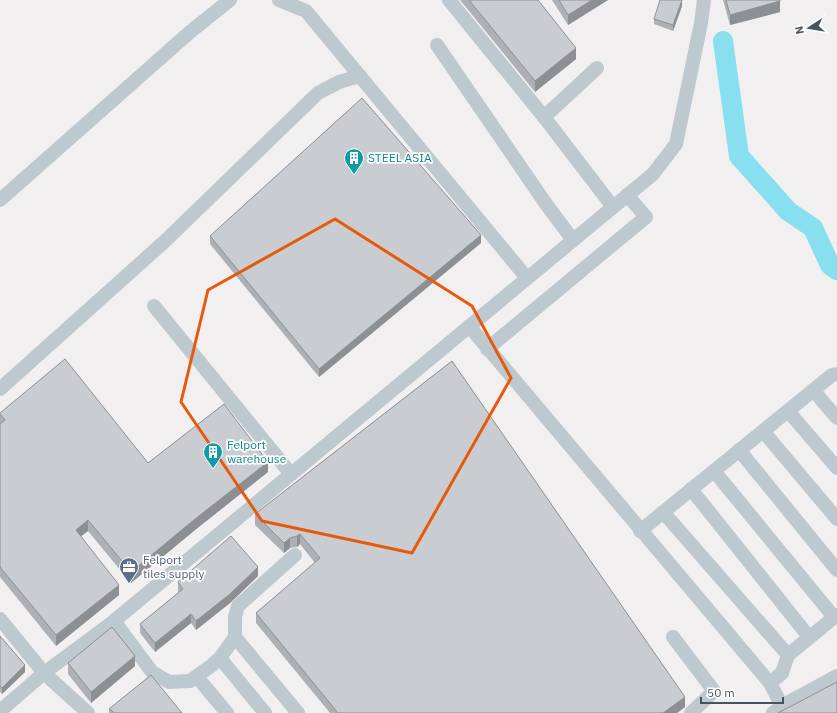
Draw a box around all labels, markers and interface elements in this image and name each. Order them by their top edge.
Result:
north arrow [789,8,829,48]
text: N [792,25,807,35]
building icon: STEEL ASIA [343,147,365,175]
place label: STEEL ASIA [368,150,432,165]
place label: Felport warehouse [227,437,287,466]
building icon: Felport warehouse [202,441,224,469]
place label: Felport tiles supply [143,552,204,581]
office icon: Felport tiles supply [118,556,140,584]
scale bar [701,679,783,705]
text: 50 m [707,685,735,700]

